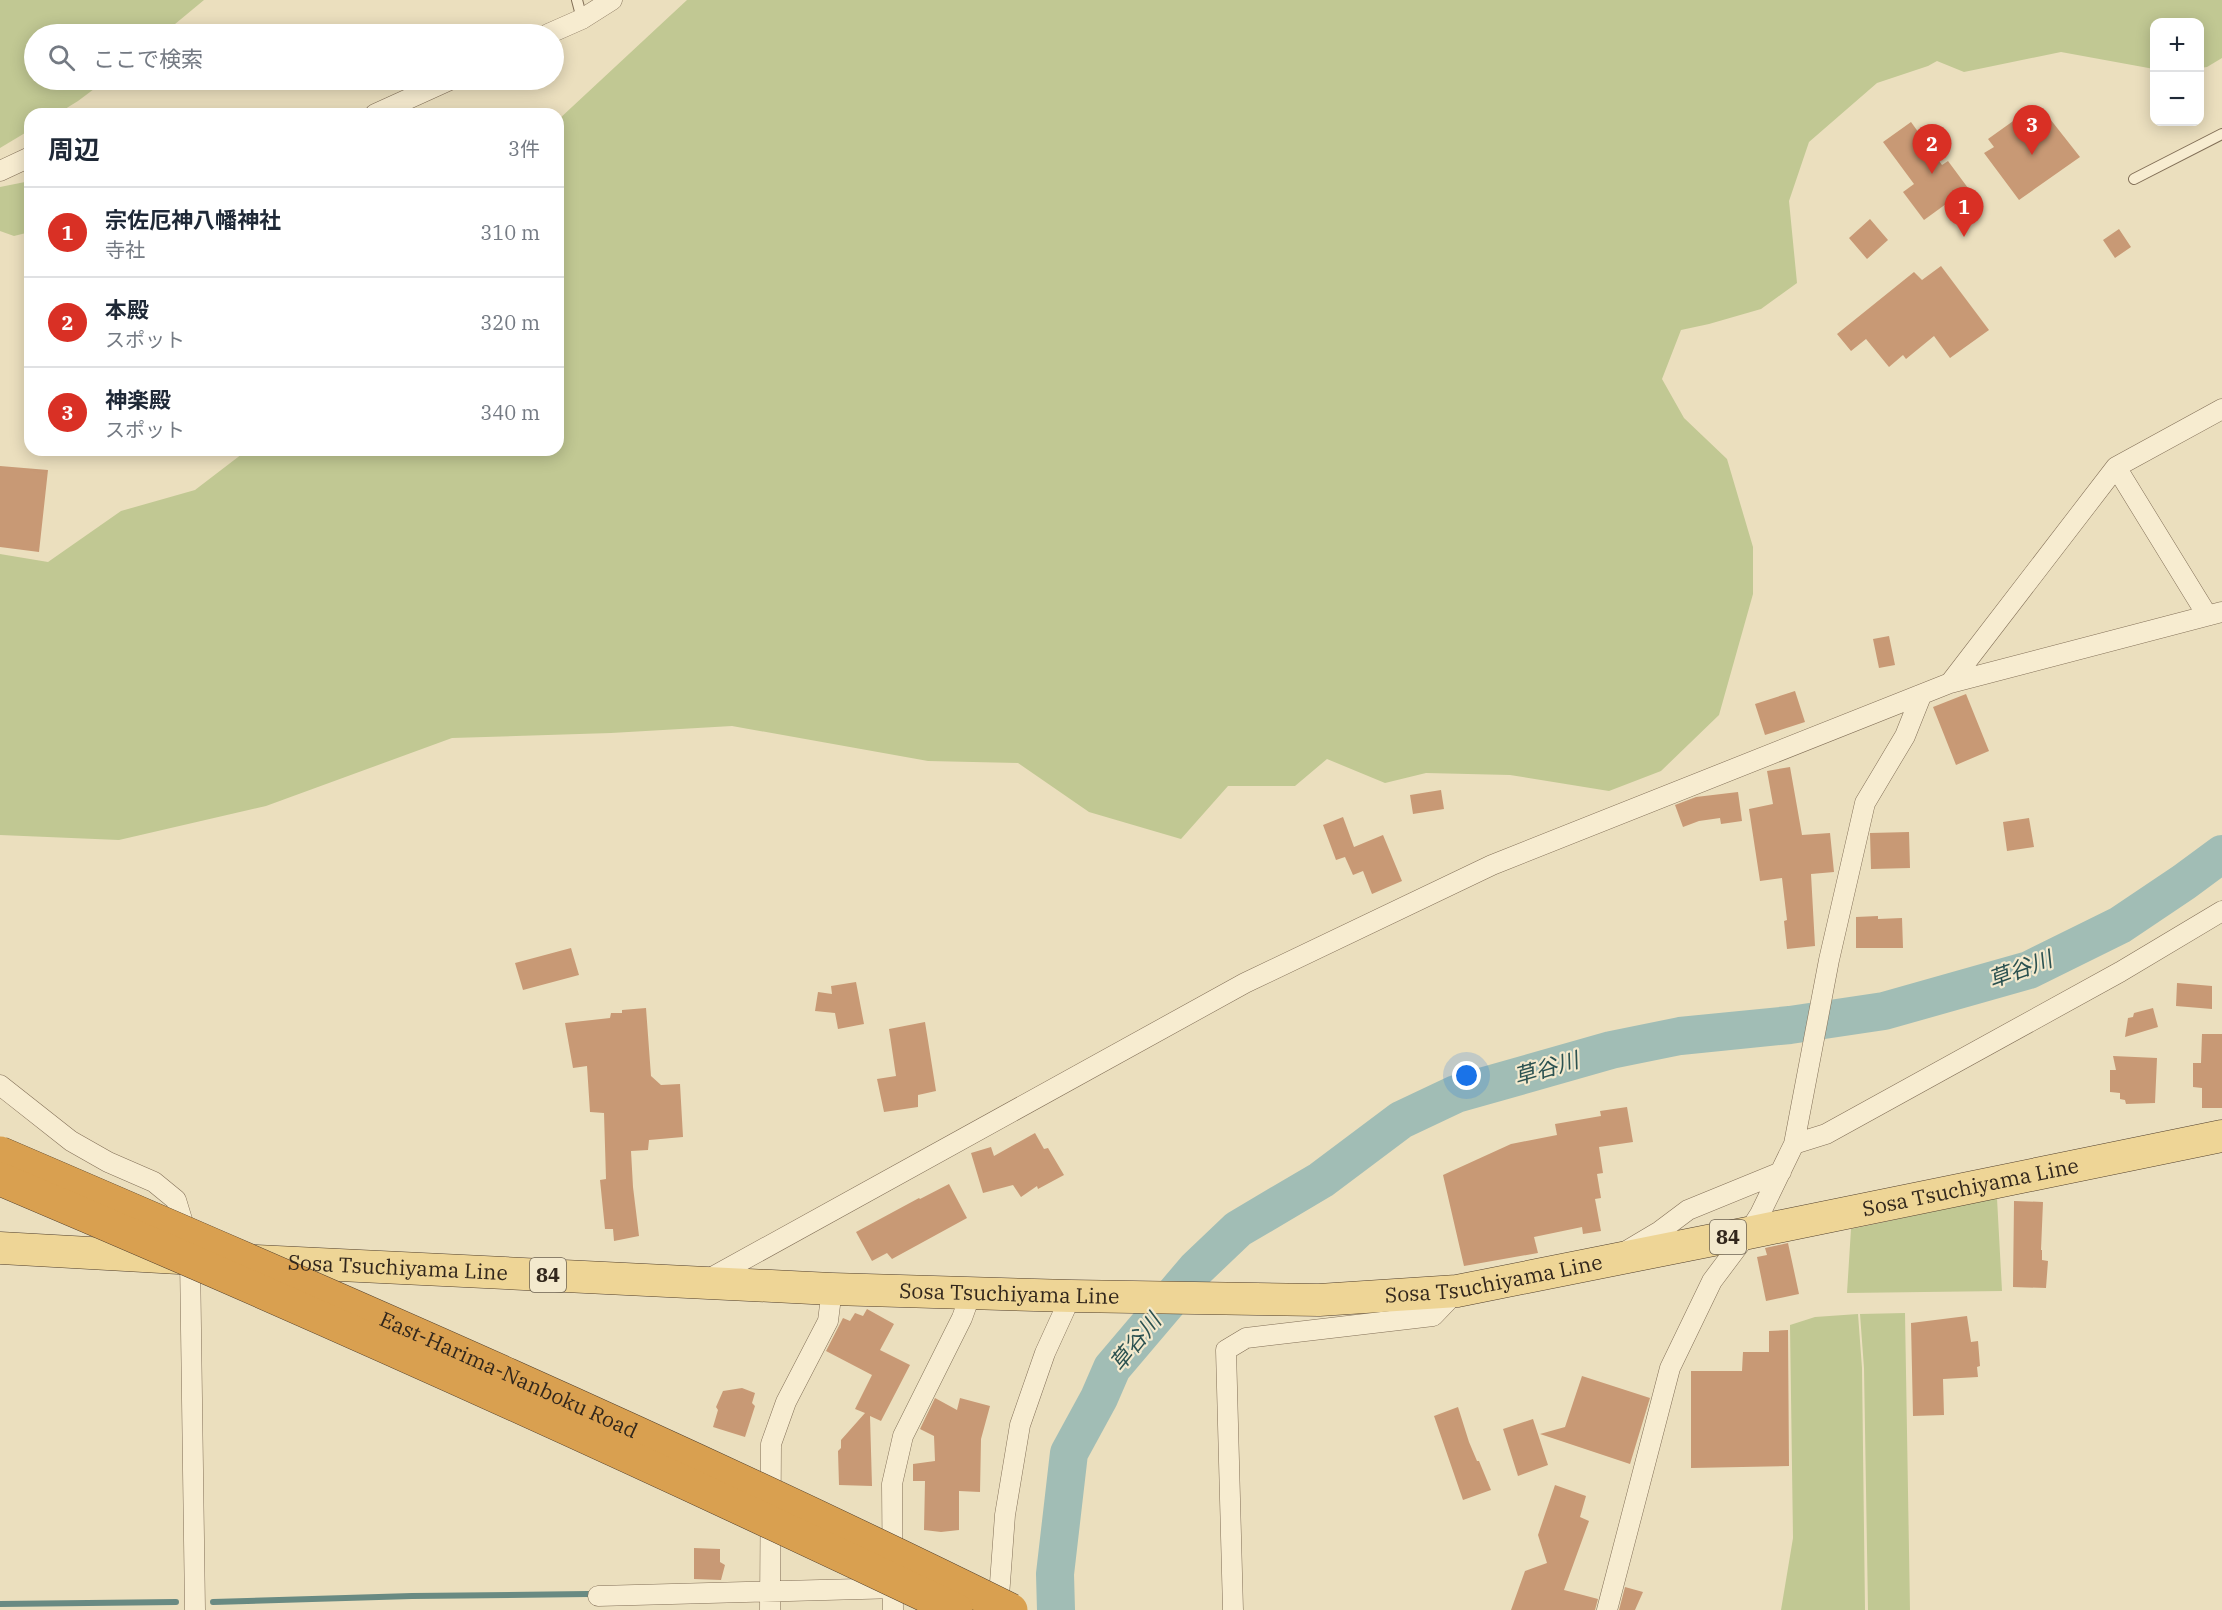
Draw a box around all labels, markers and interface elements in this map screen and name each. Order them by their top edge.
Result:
map controls [2150,18,2204,126]
button: + [2150,18,2204,72]
search box [24,24,564,90]
icon: search [45,41,78,74]
text: ここで検索 [93,44,203,73]
button: − [2150,72,2204,126]
pin: 3 [2012,106,2052,155]
pin: 2 [1912,124,1952,174]
text: 周辺 [48,132,100,166]
text: 3件 [508,135,540,162]
pin: 1 [1944,188,1984,237]
text: 宗佐厄神八幡神社 [105,205,281,234]
text: 1 [62,219,74,246]
text: 310 m [480,219,540,246]
text: 寺社 [105,236,145,263]
text: 本殿 [105,295,149,324]
text: 2 [62,309,74,336]
text: 320 m [480,309,540,336]
text: スポット [105,326,185,353]
text: 神楽殿 [105,385,171,414]
text: 3 [62,399,74,426]
text: 340 m [480,399,540,426]
text: スポット [105,416,185,443]
water label: 草谷川 [1984,943,2058,993]
water label: 草谷川 [1510,1044,1583,1091]
your location [1452,1061,1481,1090]
street label: Sosa Tsuchiyama Line [1860,1151,2081,1222]
road number: 84 [1710,1220,1746,1254]
street label: Sosa Tsuchiyama Line [1384,1247,1605,1309]
street label: Sosa Tsuchiyama Line [287,1248,509,1286]
road number: 84 [530,1258,566,1292]
street label: Sosa Tsuchiyama Line [899,1276,1120,1310]
street label: East-Harima-Nanboku Road [376,1304,643,1444]
water label: 草谷川 [1103,1305,1168,1376]

